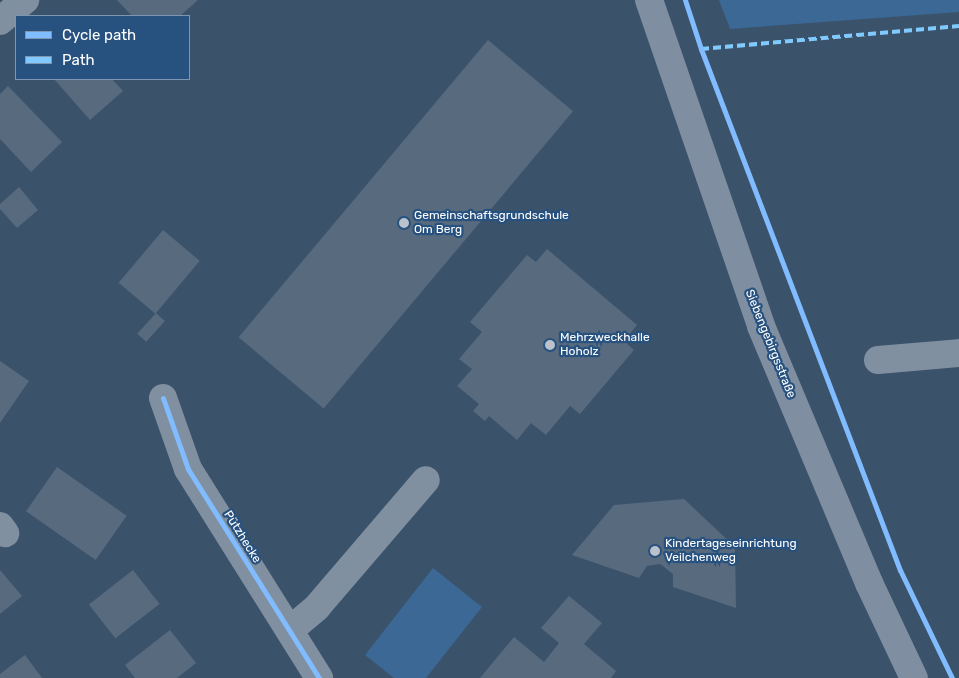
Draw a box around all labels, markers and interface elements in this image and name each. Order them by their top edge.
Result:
legend [15,15,190,80]
text: Cycle path [62,26,136,44]
text: Path [62,51,95,69]
place label: Gemeinschaftsgrundschule Om Berg [414,209,569,237]
marker: Gemeinschaftsgrundschule Om Berg [398,217,410,229]
street label: Siebengebirgsstraße [742,288,798,400]
place label: Mehrzweckhalle Hoholz [560,331,650,359]
marker: Mehrzweckhalle Hoholz [544,339,556,351]
street label: Pützhecke [220,508,264,566]
place label: Kindertageseinrichtung Veilchenweg [665,537,797,565]
marker: Kindertageseinrichtung Veilchenweg [649,545,661,557]

